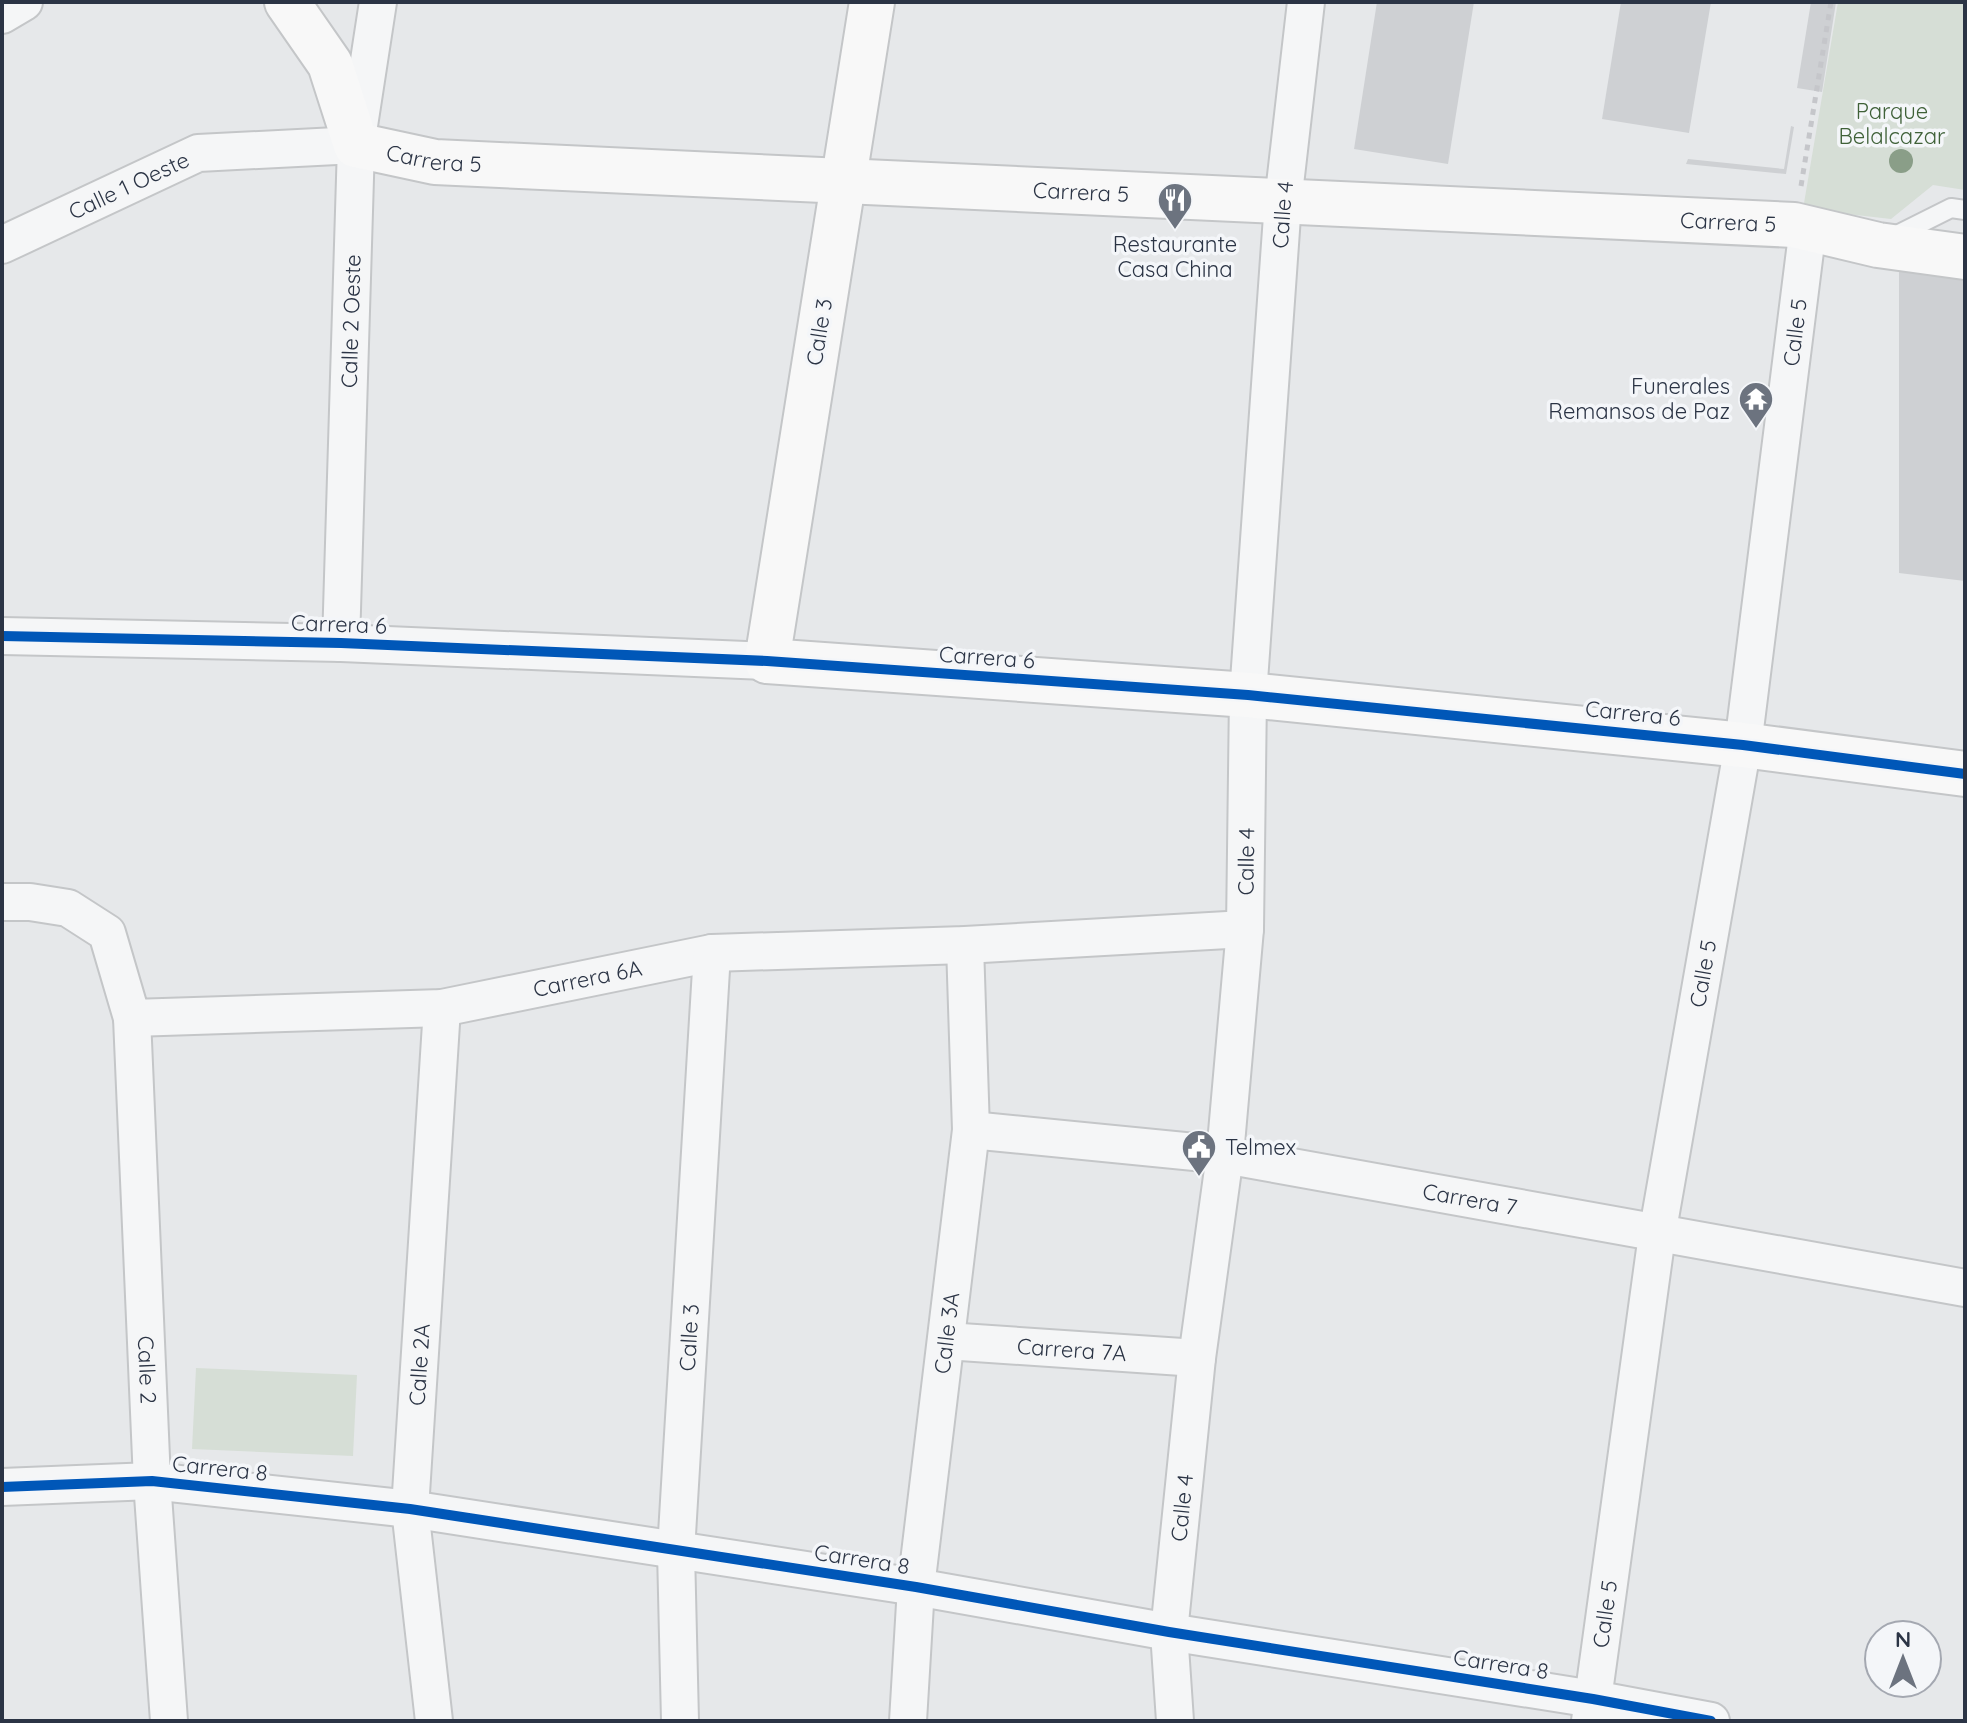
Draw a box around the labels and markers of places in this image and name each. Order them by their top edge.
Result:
restaurant icon: Restaurante Casa China [1156,181,1194,231]
place label: Restaurante Casa China [1113,230,1237,283]
place label: Funerales Remansos de Paz [1548,372,1730,425]
temple icon: Funerales Remansos de Paz [1737,380,1775,430]
public building icon: Telmex [1180,1128,1218,1178]
place label: Telmex [1225,1133,1296,1161]

